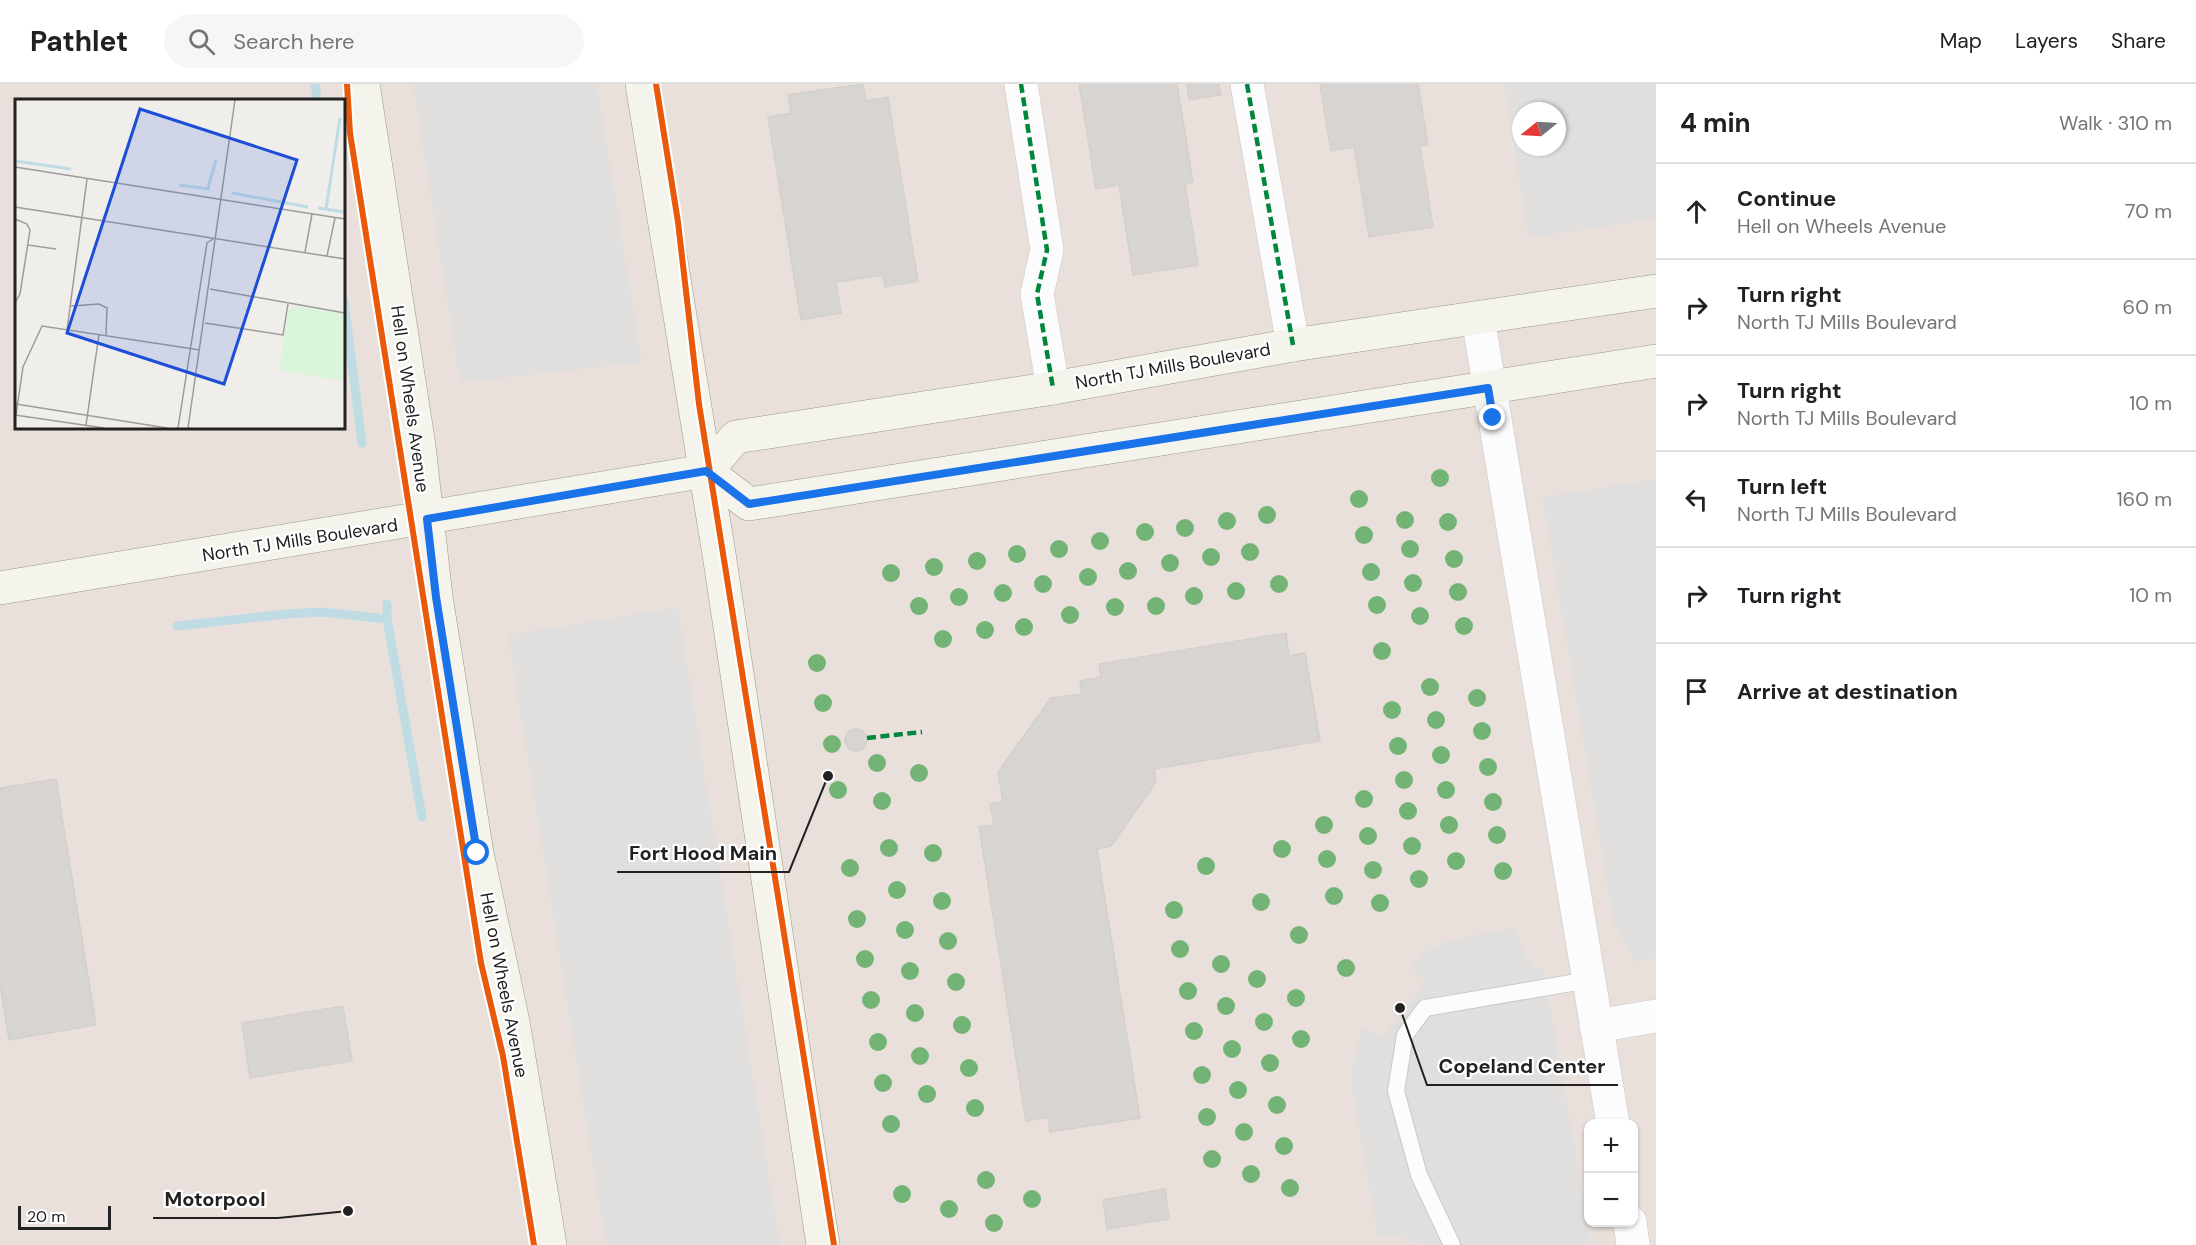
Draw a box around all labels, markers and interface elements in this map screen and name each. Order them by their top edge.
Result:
search box [164,14,584,68]
text: Pathlet [30,23,128,60]
icon: search [185,25,218,58]
text: Search here [233,27,355,56]
text: Map [1940,27,1982,55]
text: Layers [2015,27,2078,55]
text: Share [2111,27,2166,55]
inset map [15,99,345,429]
north arrow [1512,102,1566,156]
text: 4 min [1680,106,1751,140]
text: Walk · 310 m [2059,110,2172,136]
text: Continue [1737,184,1836,213]
icon: ahead [1680,195,1713,228]
text: 70 m [2125,198,2172,224]
text: Hell on Wheels Avenue [1737,213,1946,239]
text: Turn right [1737,280,1842,309]
icon: right [1680,291,1713,324]
text: 60 m [2123,294,2172,320]
street label: Hell on Wheels Avenue [385,304,435,494]
text: North TJ Mills Boulevard [1737,309,1957,335]
street label: North TJ Mills Boulevard [1073,337,1273,395]
text: Turn right [1737,376,1842,405]
icon: right [1680,387,1713,420]
text: 10 m [2129,390,2172,416]
route end [1479,404,1505,430]
text: North TJ Mills Boulevard [1737,405,1957,431]
text: Turn left [1737,472,1827,501]
icon: left [1680,483,1713,516]
text: 160 m [2116,486,2172,512]
text: North TJ Mills Boulevard [1737,501,1957,527]
street label: North TJ Mills Boulevard [200,513,400,567]
icon: right [1680,579,1713,612]
text: Turn right [1737,581,1842,610]
text: 10 m [2129,582,2172,608]
icon: arrive [1680,675,1713,708]
text: Arrive at destination [1737,677,1958,706]
callout: Fort Hood Main [617,834,789,872]
route start [463,839,489,865]
text: Fort Hood Main [629,840,777,866]
street label: Hell on Wheels Avenue [474,890,534,1080]
callout: Copeland Center [1427,1047,1618,1085]
text: Copeland Center [1438,1053,1606,1079]
map controls [1584,1119,1638,1227]
button: + [1584,1119,1638,1173]
button: − [1584,1173,1638,1227]
callout: Motorpool [153,1180,278,1218]
text: Motorpool [164,1186,266,1212]
scale bar [18,1203,111,1230]
text: 20 m [27,1206,66,1227]

